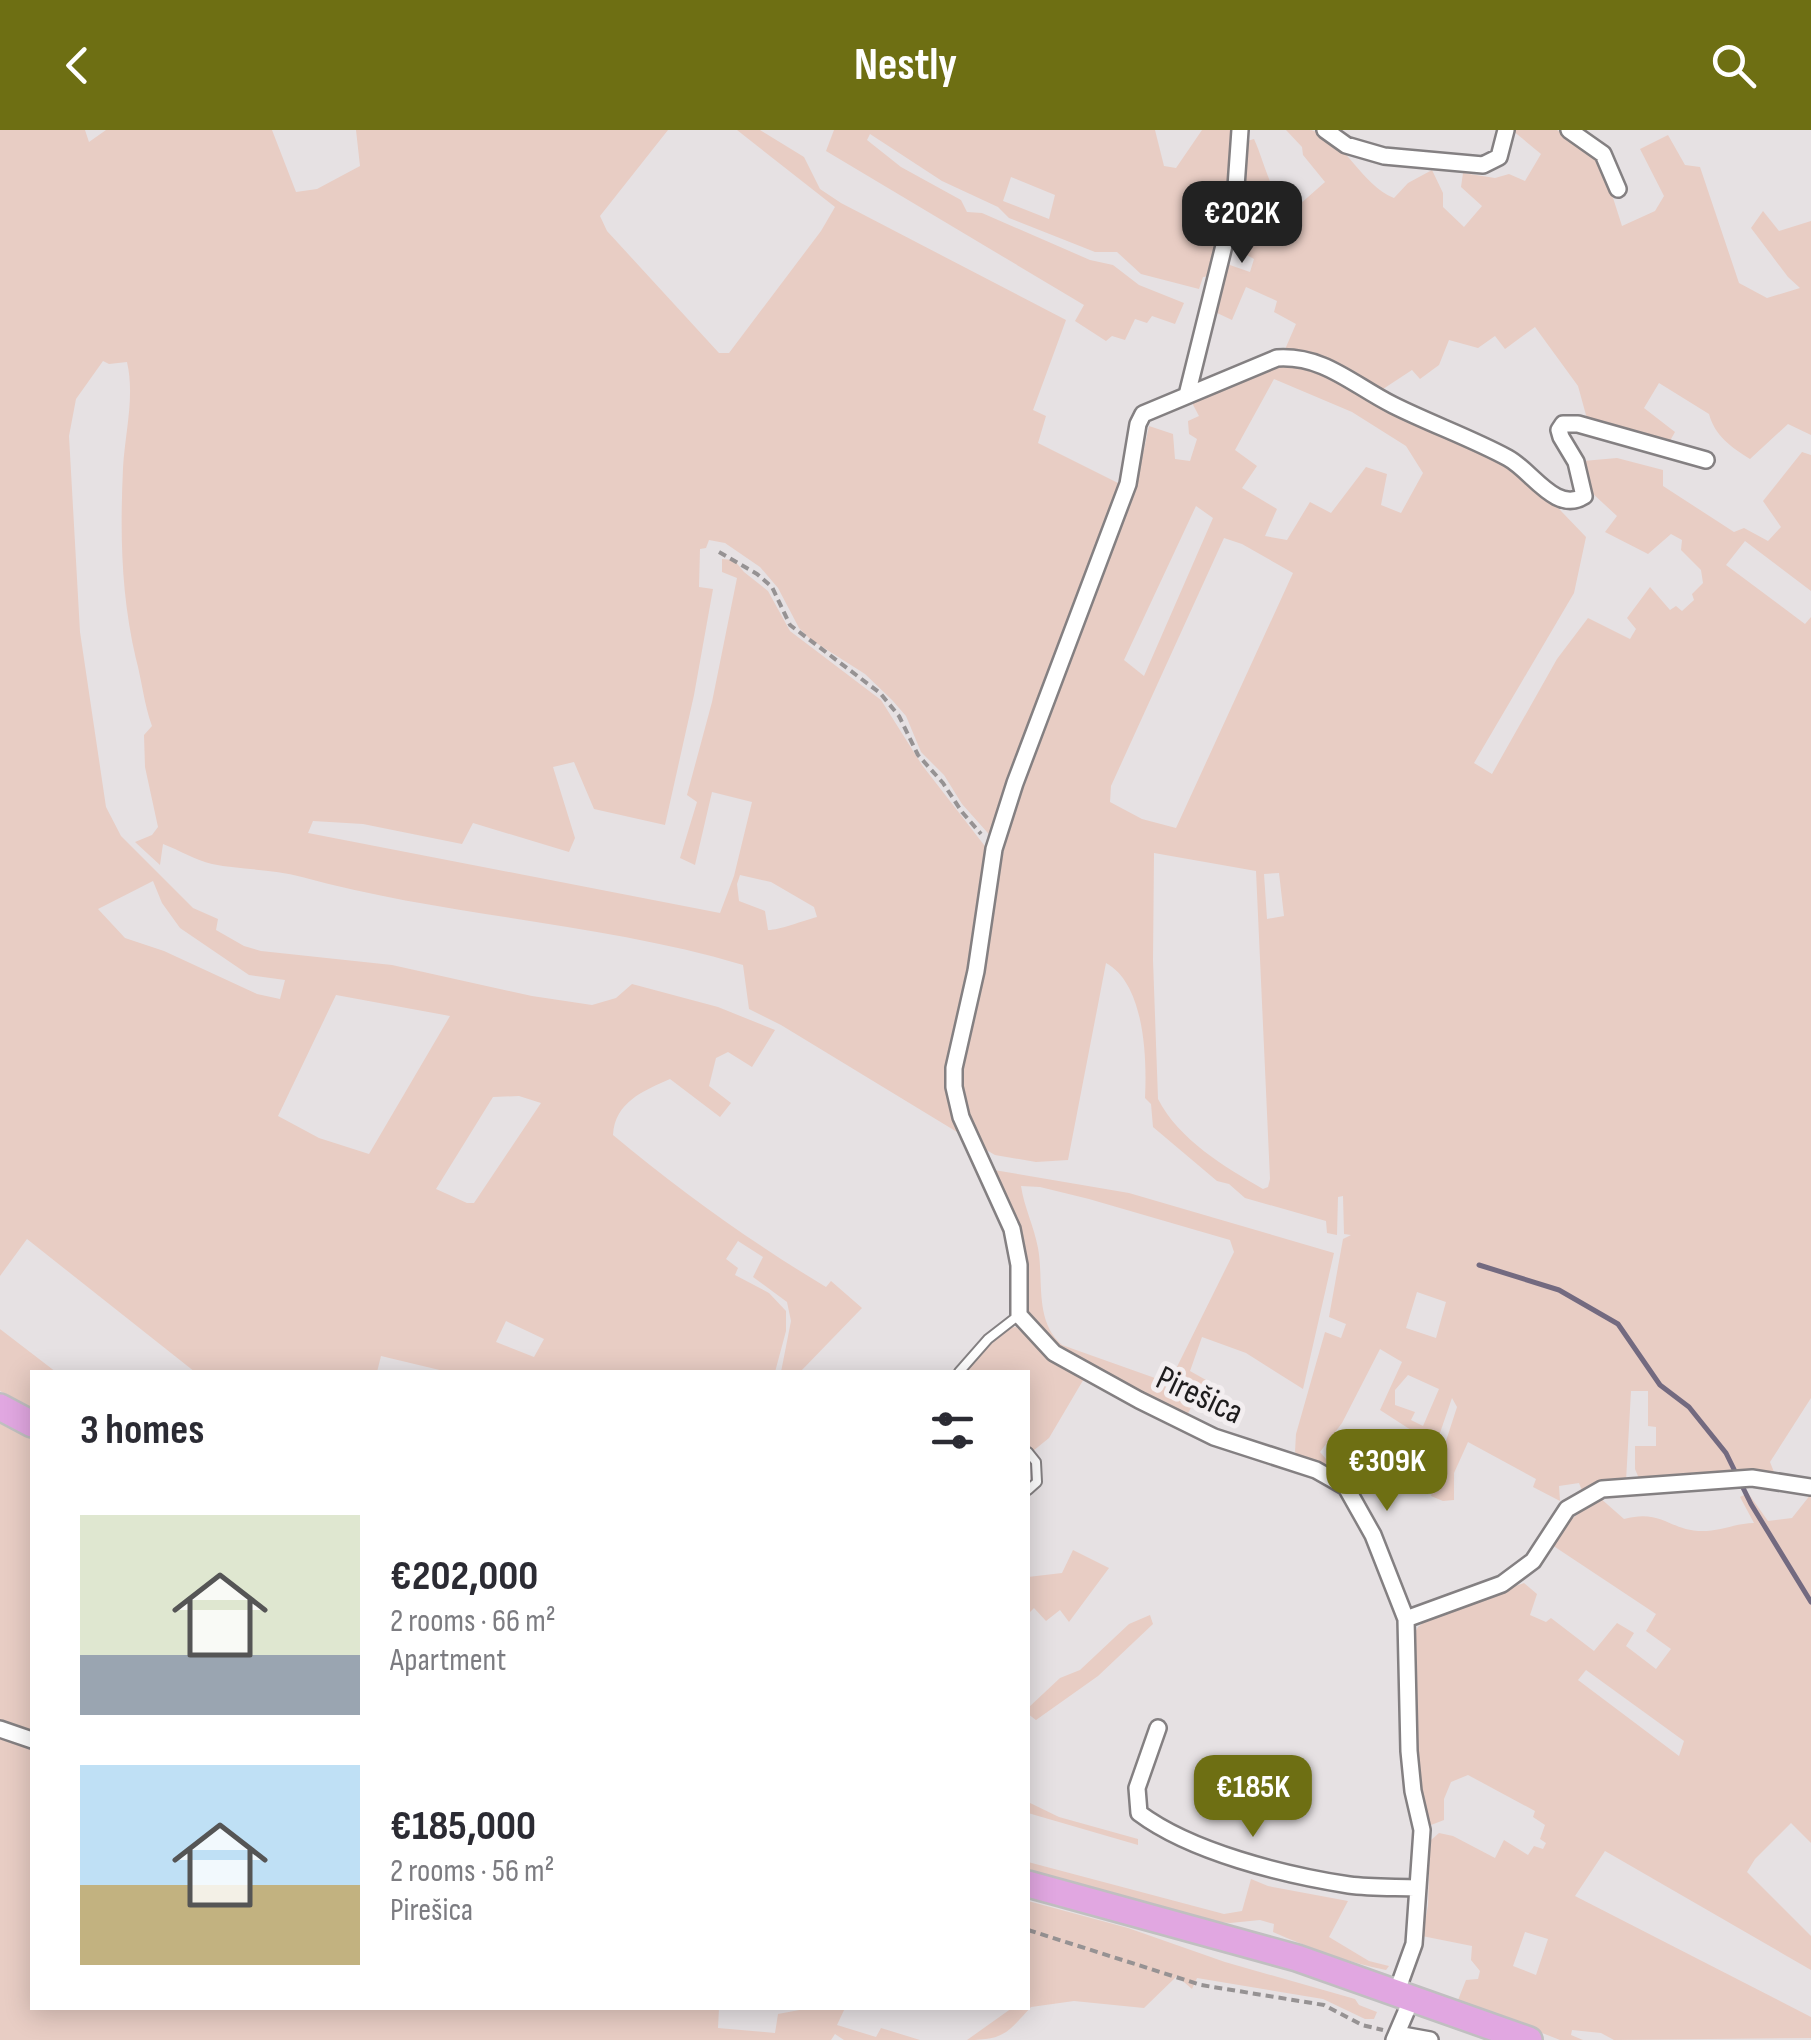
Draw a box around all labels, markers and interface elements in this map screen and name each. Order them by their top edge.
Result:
icon: back [50,38,105,93]
text: Nestly [854,38,957,93]
icon: search [1706,38,1761,93]
pin: €202K [1172,181,1312,266]
text: €202K [1204,194,1280,233]
street label: Pirešica [1149,1357,1250,1434]
icon: filters [925,1403,980,1458]
text: 3 homes [80,1405,204,1456]
pin: €309K [1317,1429,1457,1514]
text: €309K [1348,1442,1426,1481]
text: €202,000 [390,1551,538,1602]
icon: home [160,1555,280,1675]
text: 2 rooms · 66 m² [390,1602,556,1641]
text: Apartment [390,1641,506,1680]
pin: €185K [1183,1755,1323,1840]
text: €185K [1216,1768,1290,1807]
text: €185,000 [390,1801,536,1852]
icon: home [160,1805,280,1925]
text: 2 rooms · 56 m² [390,1852,555,1891]
text: Pirešica [390,1891,473,1930]

